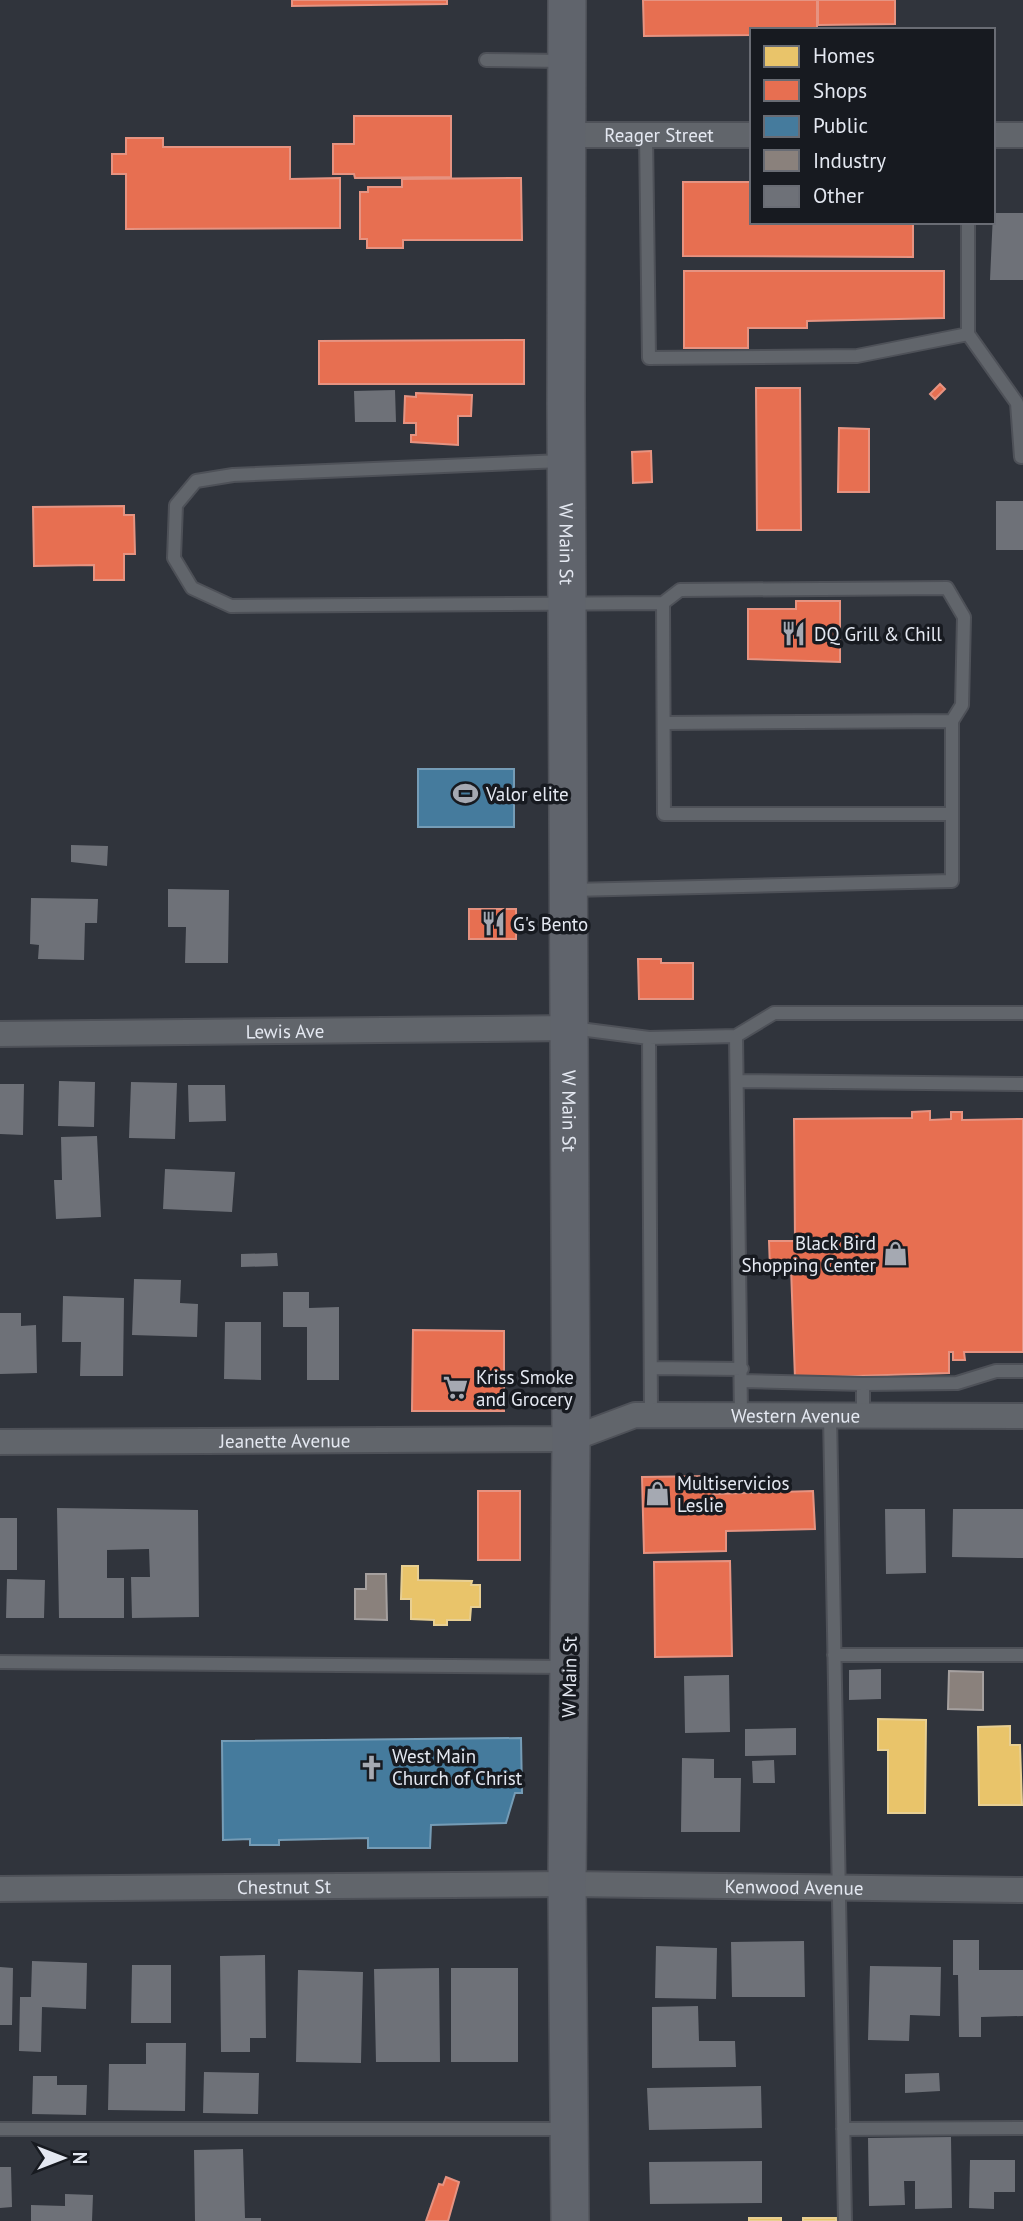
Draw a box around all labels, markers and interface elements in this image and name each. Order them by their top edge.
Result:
legend [750,28,995,224]
text: Homes [813,42,875,69]
text: Shops [813,77,867,104]
text: Public [813,112,868,139]
street label: Reager Street [604,123,714,147]
text: Industry [813,147,886,174]
text: Other [813,182,864,209]
street label: W Main St [554,503,579,586]
restaurant icon: DQ Grill & Chill [780,620,808,648]
place label: DQ Grill & Chill [814,622,942,646]
sports icon: Valor elite [452,780,480,808]
place label: Valor elite [485,782,569,806]
restaurant icon: G's Bento [479,910,507,938]
place label: G's Bento [513,912,588,936]
street label: Lewis Ave [245,1019,324,1043]
street label: W Main St [557,1070,582,1153]
place label: Black Bird Shopping Center [741,1231,877,1277]
shop icon: Black Bird Shopping Center [882,1240,910,1268]
place label: Kriss Smoke and Grocery [476,1365,574,1411]
supermarket icon: Kriss Smoke and Grocery [442,1374,470,1402]
street label: Western Avenue [731,1403,860,1428]
street label: Jeanette Avenue [218,1428,350,1453]
place label: Multiservicios Leslie [677,1471,790,1517]
shop icon: Multiservicios Leslie [643,1480,671,1508]
street label: W Main St [556,1635,582,1718]
place label: West Main Church of Christ [392,1744,523,1790]
church icon: West Main Church of Christ [358,1753,386,1781]
street label: Chestnut St [237,1874,332,1899]
street label: Kenwood Avenue [724,1874,864,1900]
north arrow [28,2123,98,2193]
text: N [68,2152,92,2164]

